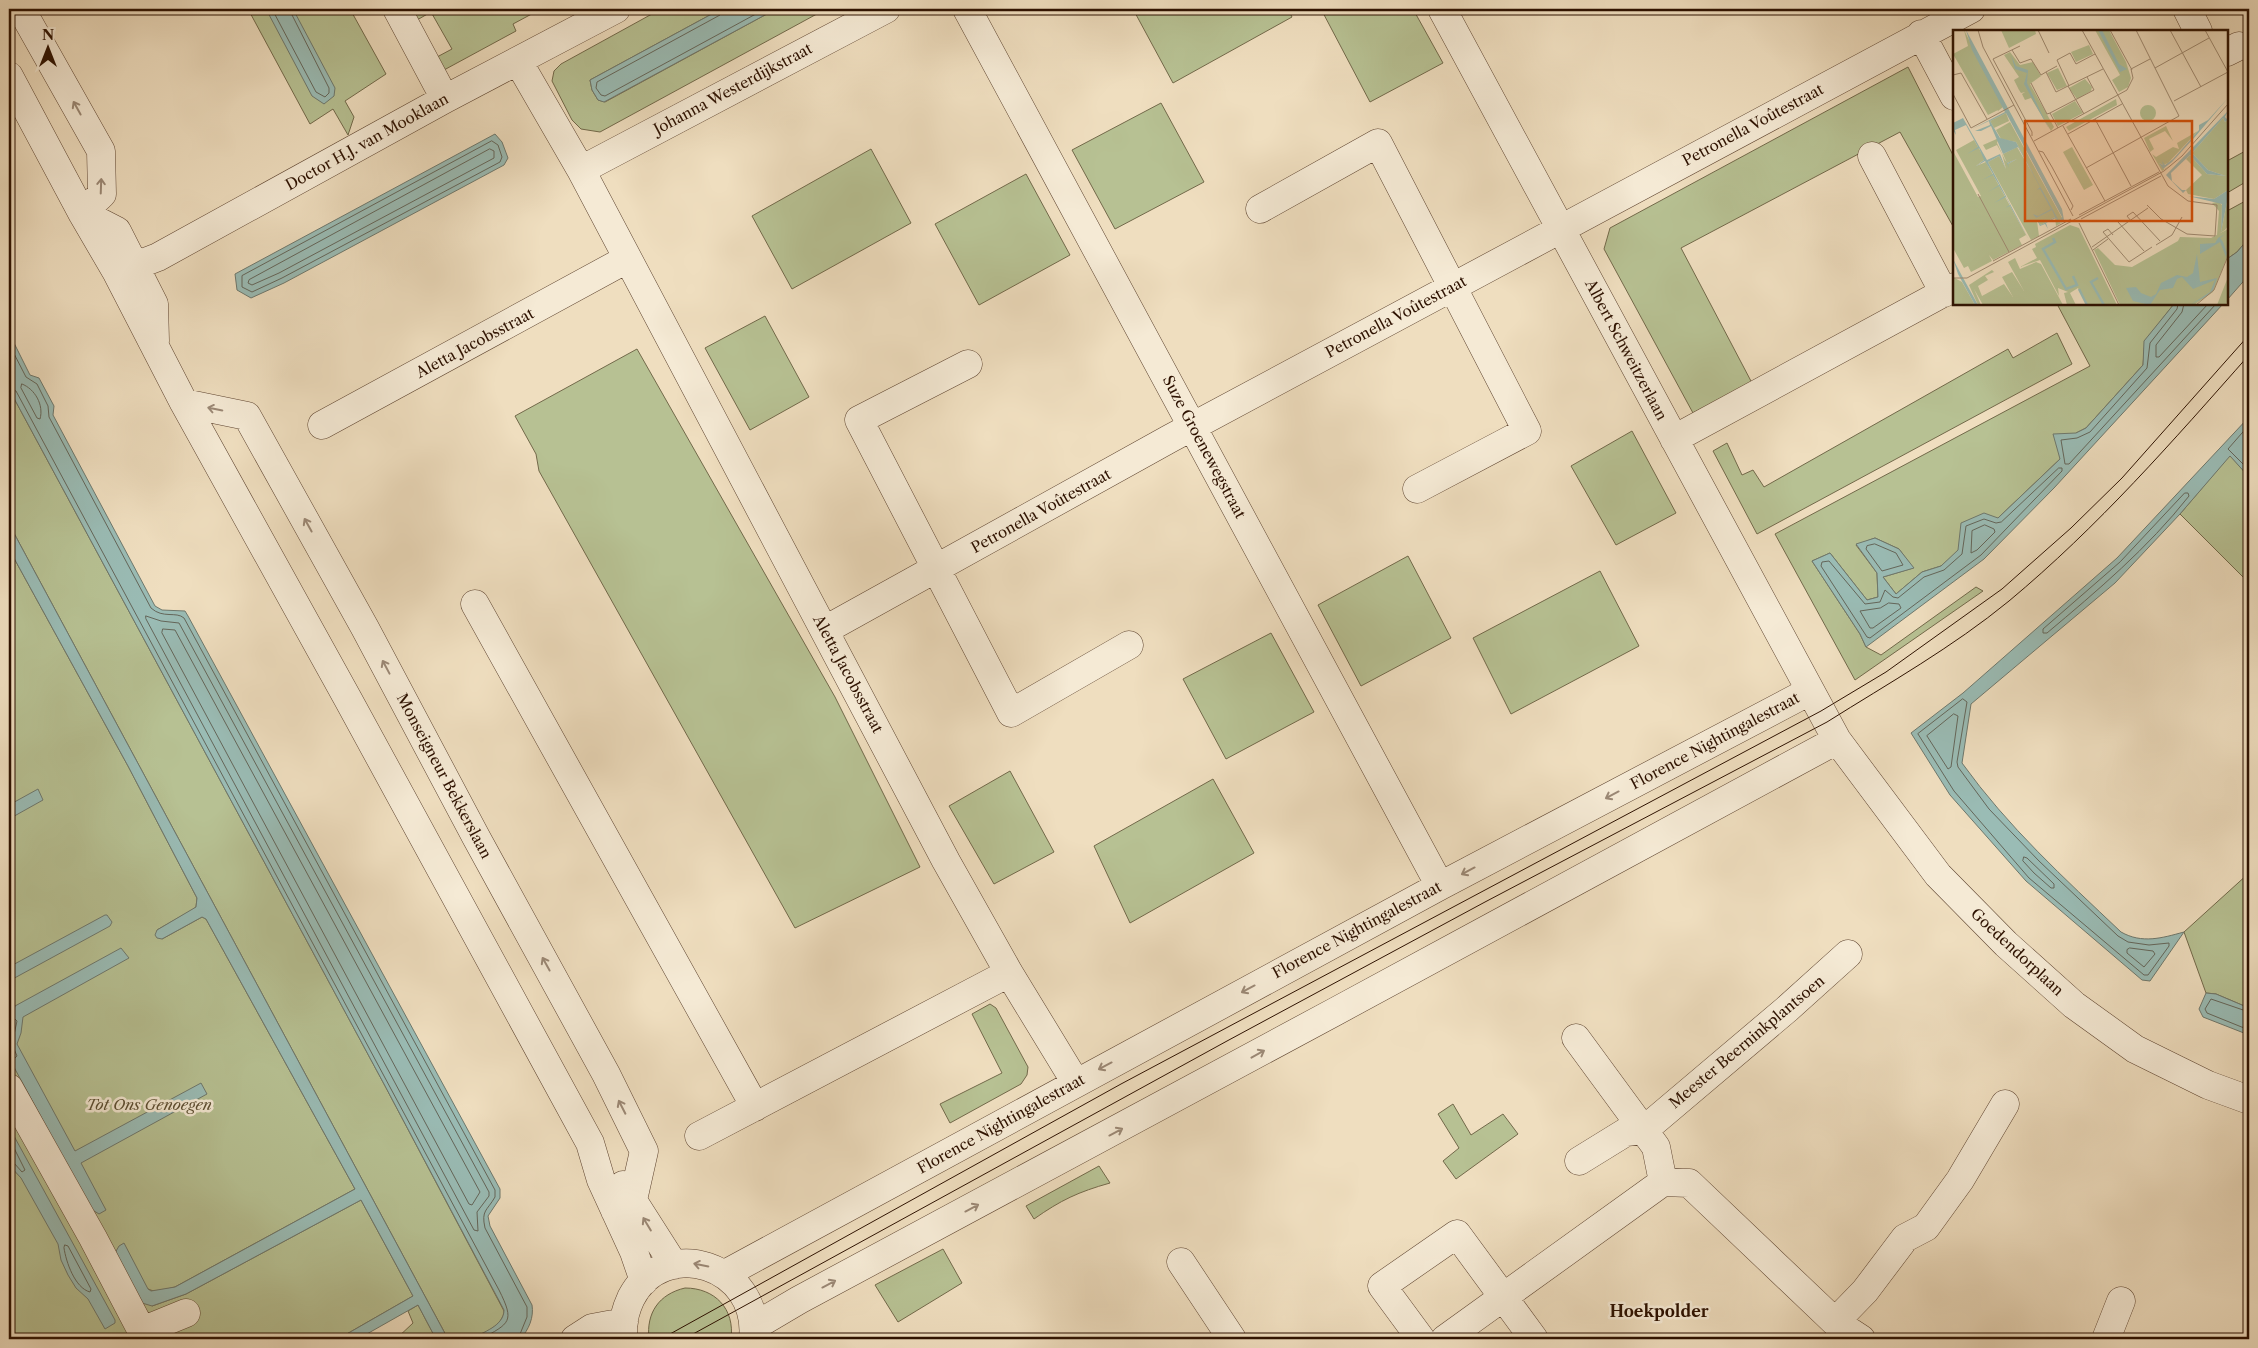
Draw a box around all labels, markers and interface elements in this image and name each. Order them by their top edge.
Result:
north arrow [22,22,72,72]
text: N [42,26,54,44]
inset map [1953,30,2228,305]
street label: Johanna Westerdijkstraat [648,38,816,139]
street label: Petronella Voûtestraat [1679,79,1827,170]
street label: Doctor H.J. van Mooklaan [282,88,452,194]
one-way arrow [72,102,82,116]
one-way arrow [96,178,106,194]
street label: Petronella Voûtestraat [1322,271,1470,362]
street label: Albert Schweitzerlaan [1581,275,1672,424]
street label: Aletta Jacobsstraat [412,303,538,382]
street label: Suze Groenewegstraat [1159,372,1251,522]
one-way arrow [208,404,224,414]
street label: Petronella Voûtestraat [968,464,1115,557]
one-way arrow [302,518,312,532]
street label: Aletta Jacobsstraat [809,611,888,737]
one-way arrow [381,660,390,675]
street label: Florence Nightingalestraat [1627,688,1803,793]
street label: Monseigneur Bekkerslaan [393,690,496,862]
one-way arrow [1605,791,1620,800]
one-way arrow [1461,866,1476,876]
street label: Florence Nightingalestraat [1269,877,1445,982]
street label: Goedendorplaan [1967,904,2068,1000]
one-way arrow [540,958,550,972]
street label: Meester Beerninkplantsoen [1665,971,1829,1112]
one-way arrow [1241,985,1256,994]
one-way arrow [1251,1049,1266,1059]
one-way arrow [1098,1062,1113,1072]
street label: Florence Nightingalestraat [914,1069,1088,1178]
park label: Tot Ons Genoegen [86,1095,212,1114]
one-way arrow [617,1100,627,1115]
one-way arrow [1108,1127,1123,1136]
one-way arrow [965,1203,980,1213]
one-way arrow [642,1218,652,1232]
one-way arrow [693,1260,709,1269]
one-way arrow [821,1279,836,1289]
district label: Hoekpolder [1609,1301,1709,1321]

